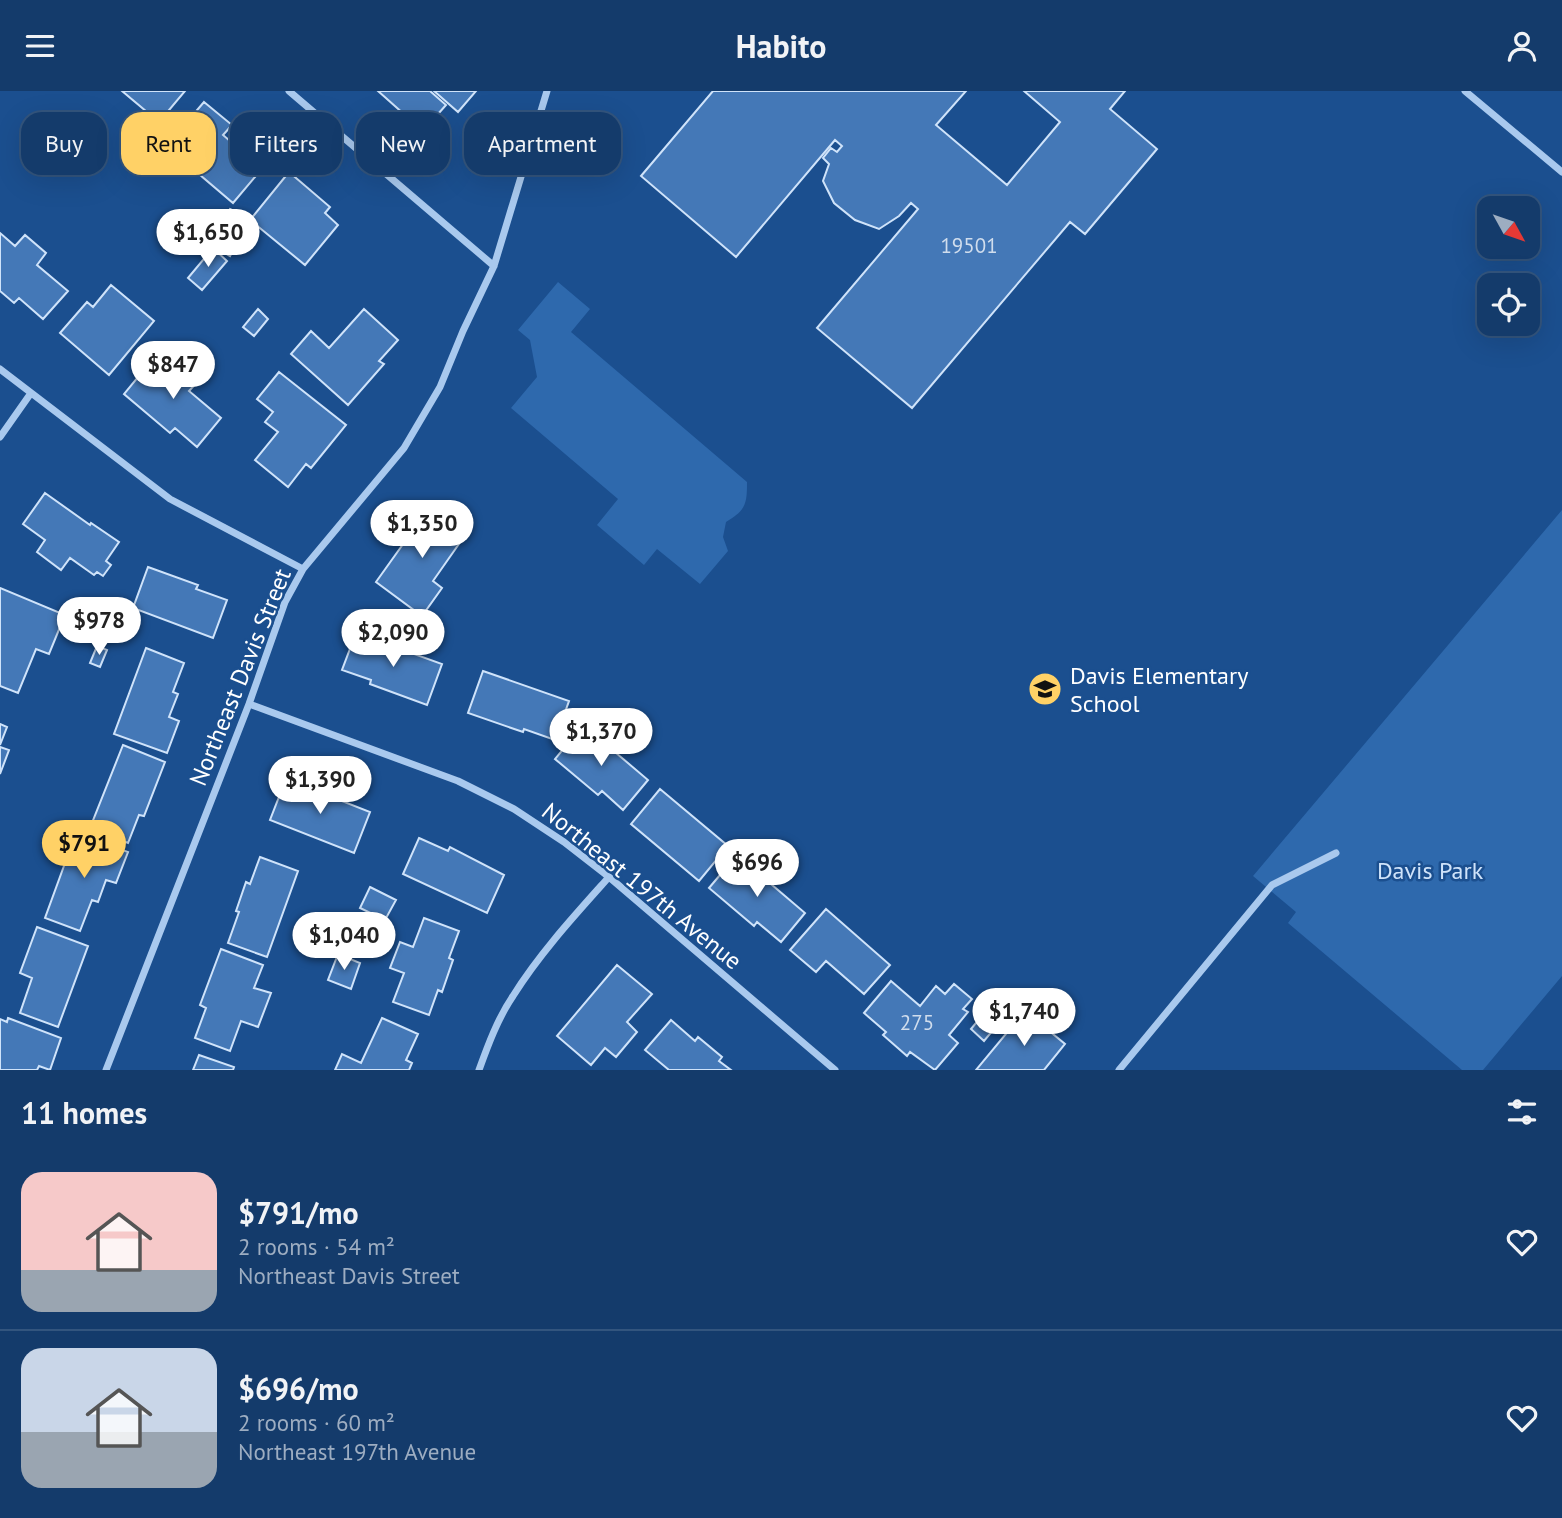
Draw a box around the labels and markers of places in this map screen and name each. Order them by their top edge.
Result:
pin: $1,650 [151,209,265,269]
pin: $847 [132,341,214,401]
pin: $1,350 [365,501,479,560]
pin: $978 [58,597,140,657]
pin: $2,090 [336,609,450,669]
place label: Davis Elementary School [1070,660,1248,719]
school or university icon: Davis Elementary School [1026,670,1064,708]
pin: $1,370 [544,709,658,768]
pin: $1,390 [263,757,377,816]
pin: $791 [43,821,125,880]
pin: $696 [716,839,798,899]
pin: $1,040 [287,913,401,972]
pin: $1,740 [967,989,1081,1048]

